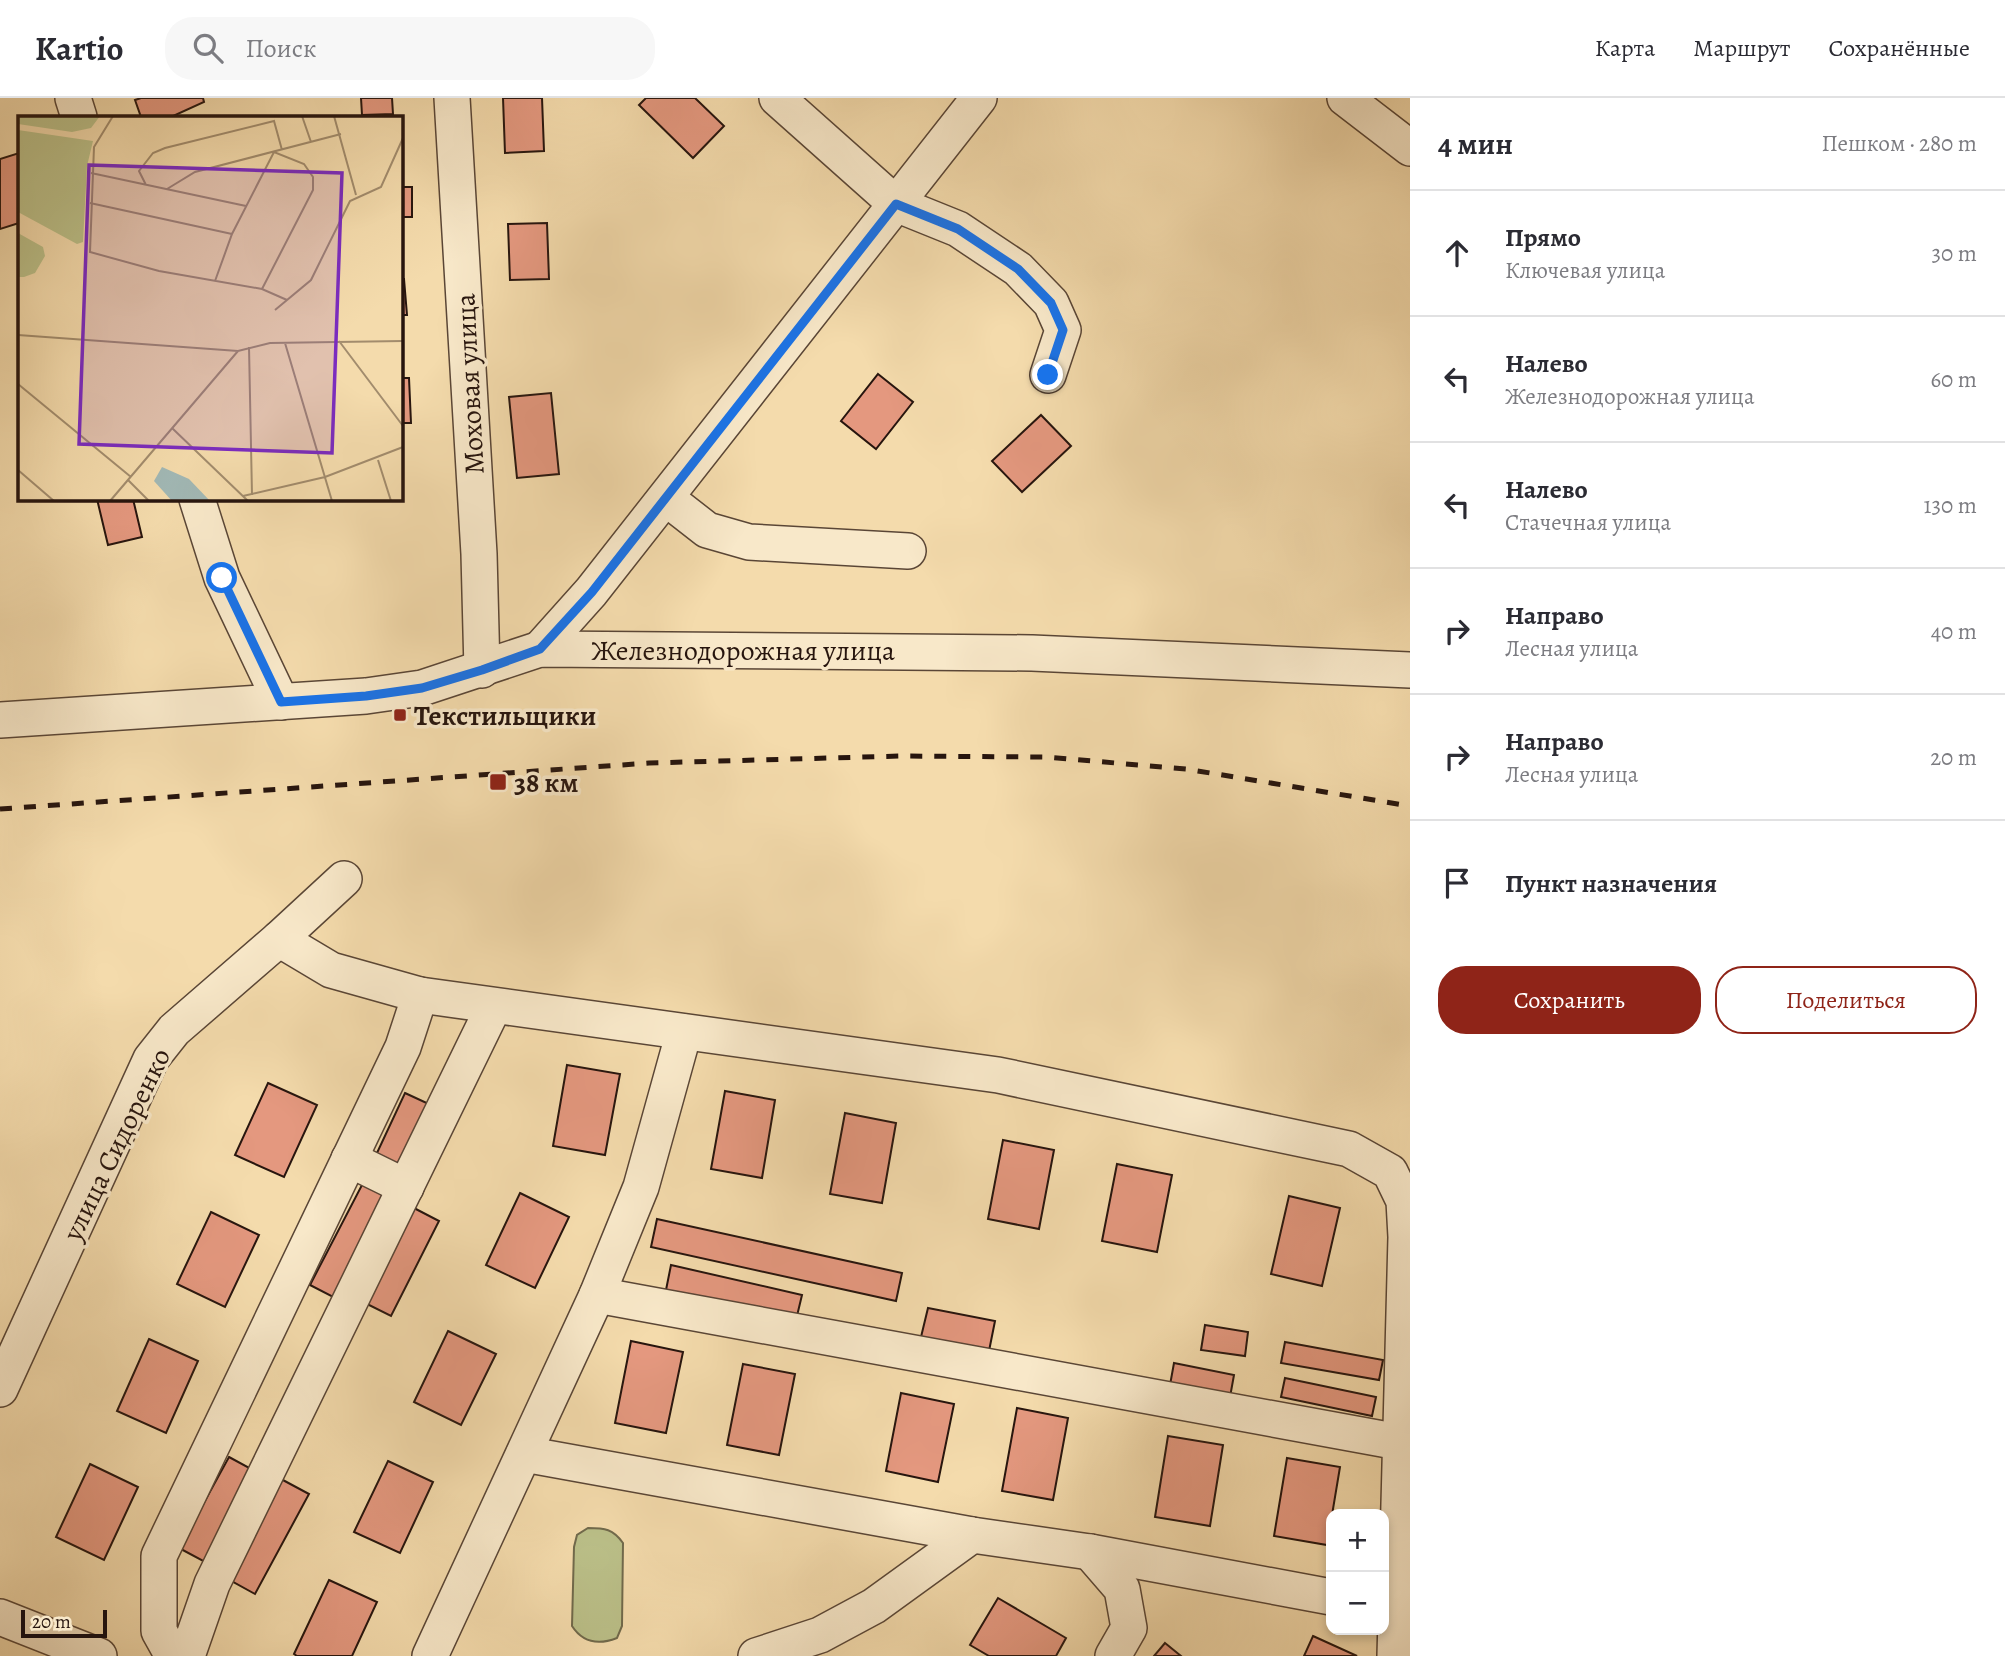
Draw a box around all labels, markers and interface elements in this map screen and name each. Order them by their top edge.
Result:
search box [165,17,655,80]
text: Kartio [35,26,123,71]
icon: search [189,29,227,67]
text: Поиск [245,31,317,66]
text: Карта [1595,32,1655,64]
text: Маршрут [1693,32,1791,64]
text: Сохранённые [1829,32,1970,64]
inset map [18,116,402,500]
text: 4 мин [1438,124,1513,164]
text: Пешком · 280 m [1822,128,1977,159]
text: Прямо [1505,220,1581,255]
icon: ahead [1438,234,1476,272]
text: 30 m [1931,238,1977,269]
text: Ключевая улица [1505,255,1665,286]
street label: Моховая улица [446,293,494,475]
text: Налево [1505,346,1588,381]
route end [1032,359,1063,390]
icon: left [1438,360,1476,398]
text: 60 m [1930,364,1977,395]
text: Железнодорожная улица [1505,381,1754,412]
text: Налево [1505,472,1588,507]
icon: left [1438,486,1476,524]
text: 130 m [1924,490,1977,521]
text: Стачечная улица [1505,507,1671,538]
route start [206,562,237,593]
text: Направо [1505,598,1604,633]
icon: right [1438,612,1476,650]
text: 40 m [1931,616,1977,647]
street label: Железнодорожная улица [591,632,895,670]
text: Лесная улица [1505,633,1638,664]
place label: Текстильщики [414,697,596,735]
marker: Текстильщики [392,707,408,723]
text: Направо [1505,724,1604,759]
icon: right [1438,738,1476,776]
text: 20 m [1930,742,1977,773]
text: Лесная улица [1505,759,1638,790]
place label: 38 км [514,764,578,802]
marker: 38 км [488,772,508,792]
icon: arrive [1438,864,1476,902]
text: Пункт назначения [1505,866,1717,901]
button: Сохранить [1438,966,1701,1034]
button: Поделиться [1715,966,1977,1034]
street label: улица Сидоренко [53,1042,180,1248]
map controls [1326,1509,1389,1635]
button: + [1326,1509,1389,1572]
button: − [1326,1572,1389,1635]
scale bar [21,1607,107,1639]
text: 20 m [32,1609,71,1635]

